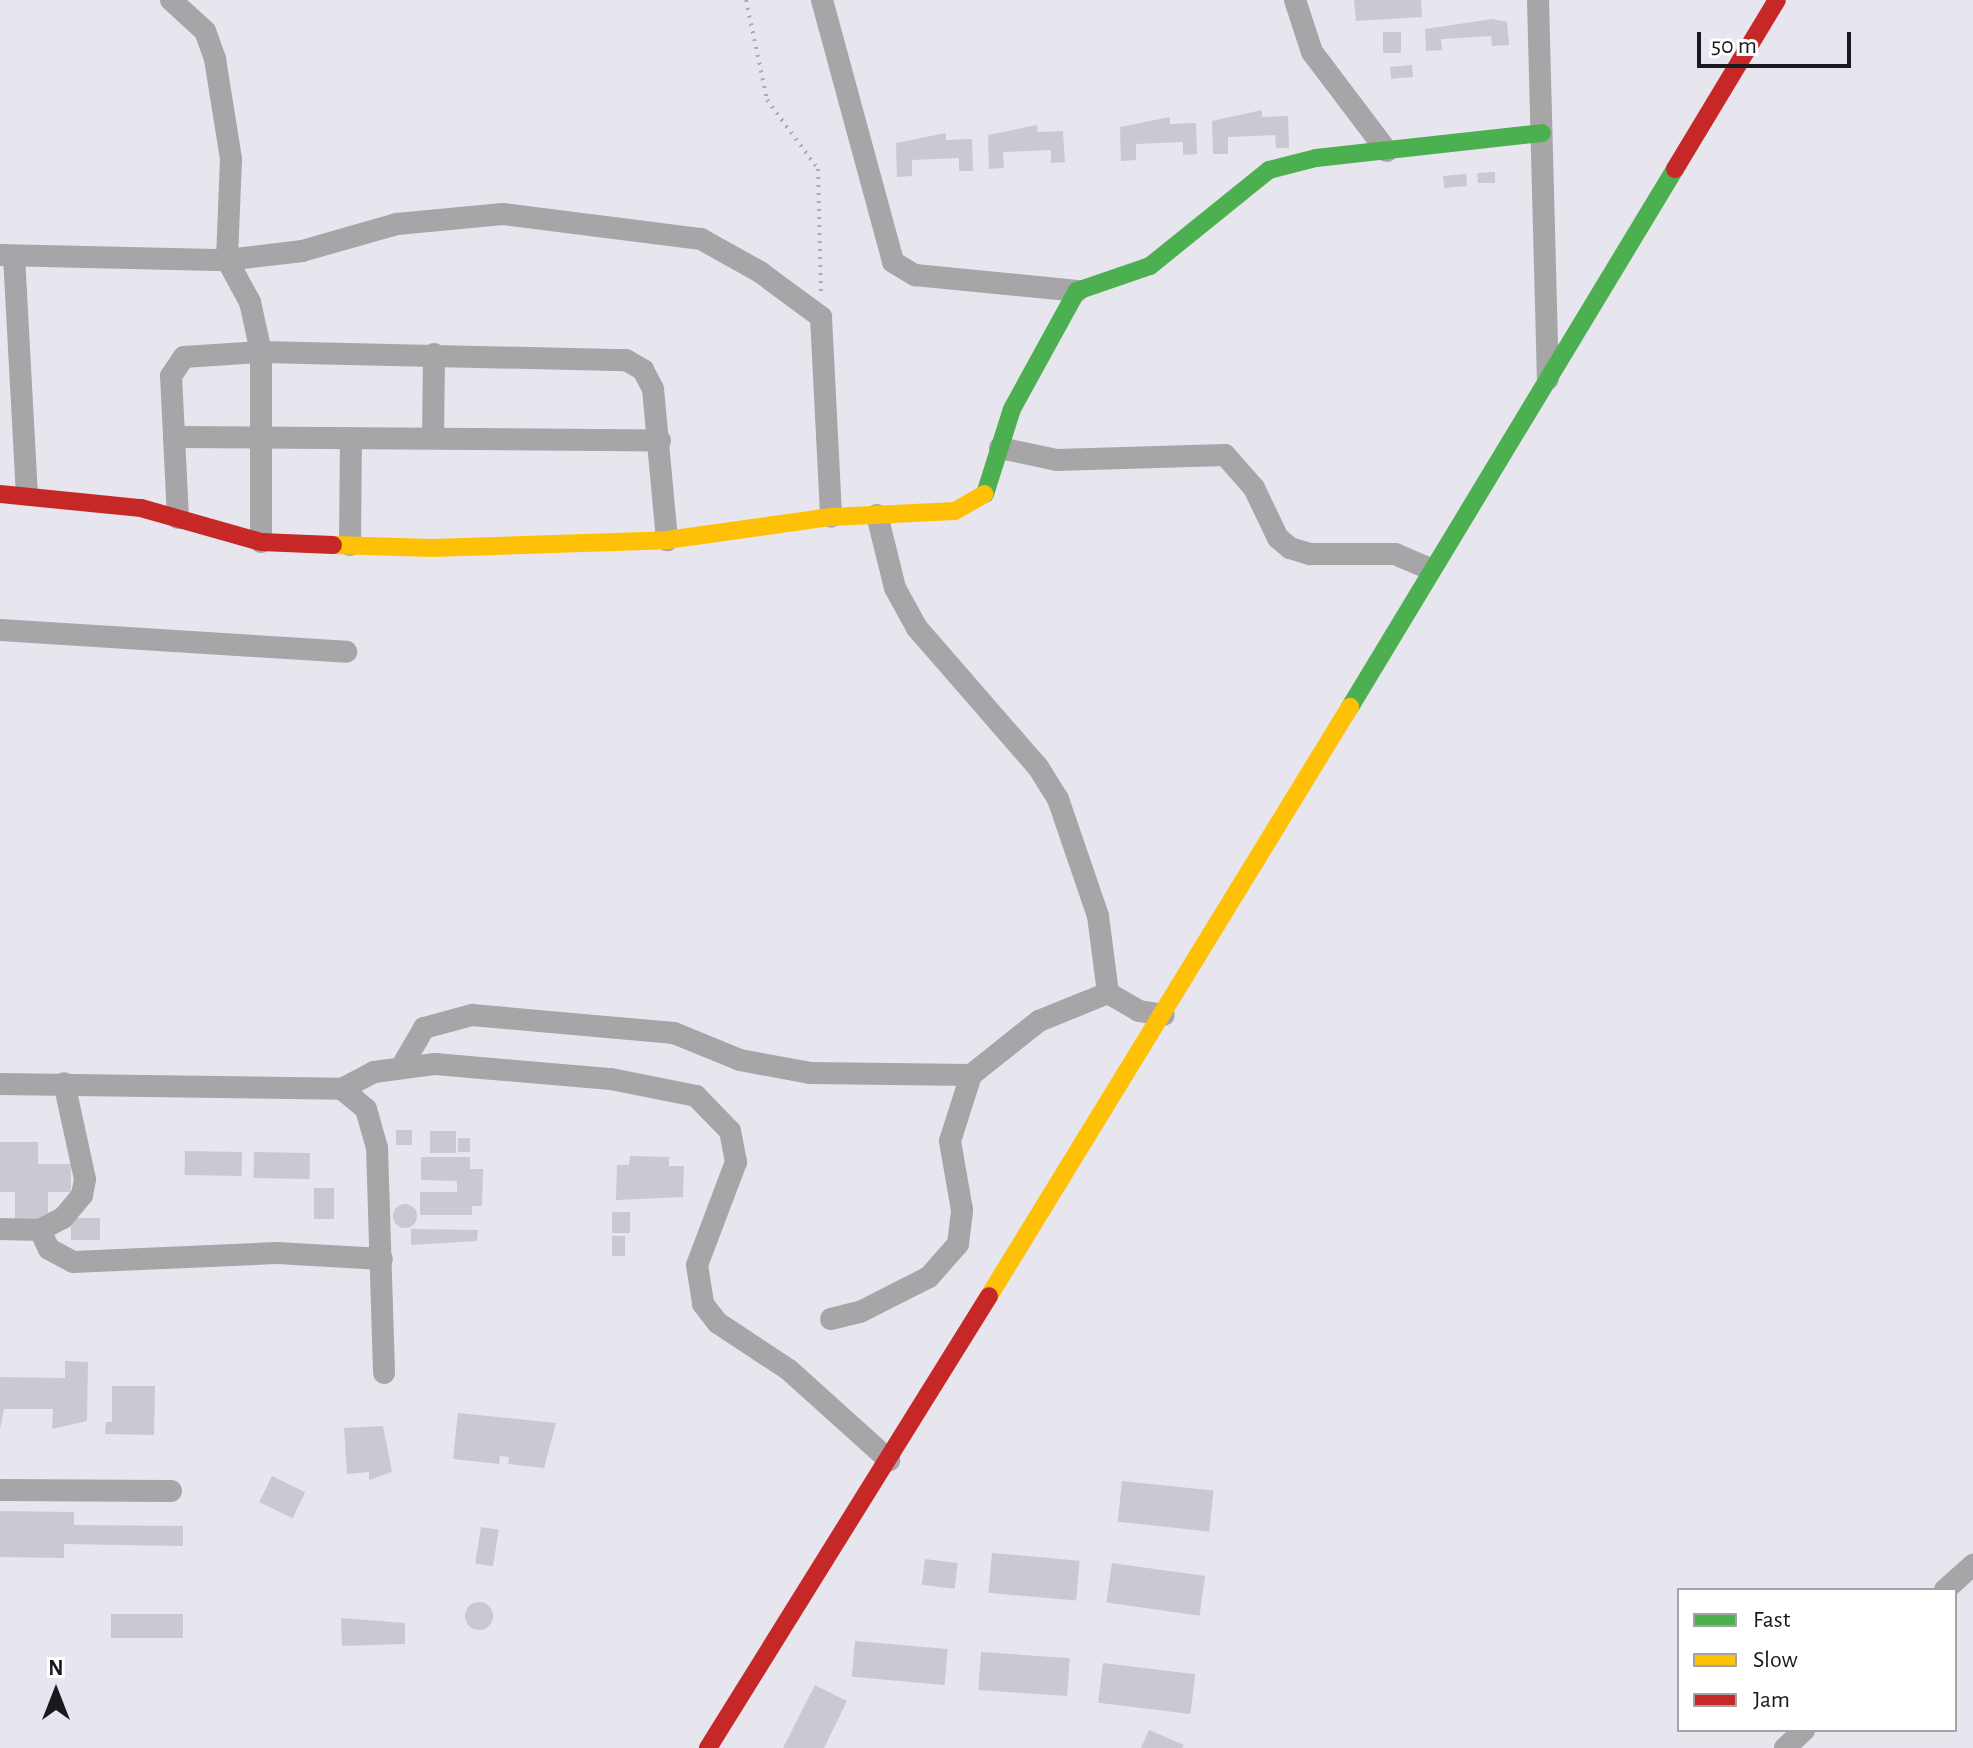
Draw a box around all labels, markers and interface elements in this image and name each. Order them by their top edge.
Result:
scale bar [1701,16,1855,66]
text: 50 m [1711,34,1757,58]
legend [1677,1588,1957,1732]
text: Fast [1753,1608,1790,1632]
text: Slow [1753,1648,1798,1672]
north arrow [16,1652,96,1732]
text: N [48,1657,64,1679]
text: Jam [1753,1688,1790,1712]

